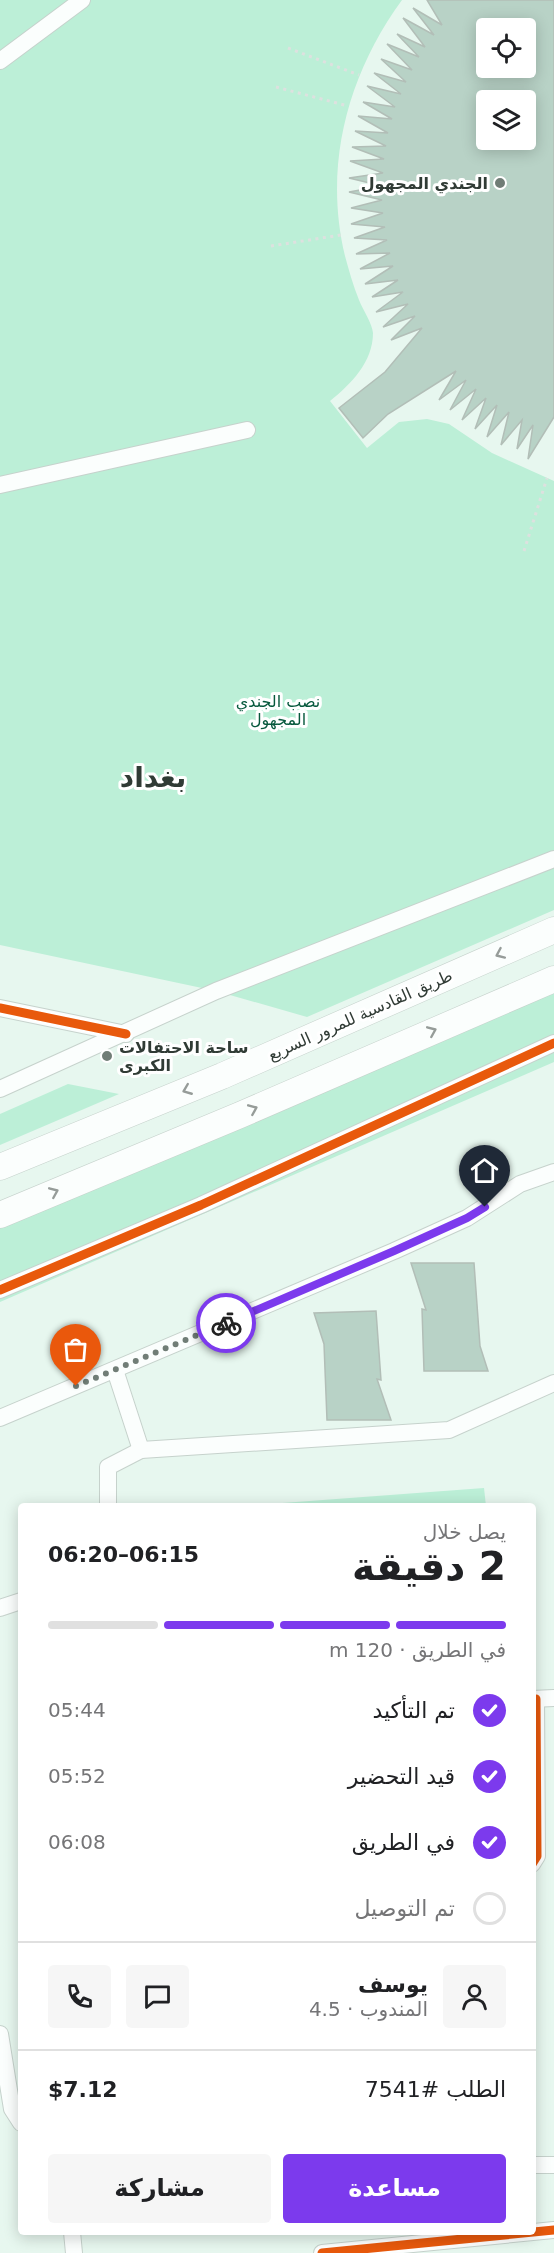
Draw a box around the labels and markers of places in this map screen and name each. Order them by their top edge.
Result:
place label: الجندي المجهول [361,174,488,194]
marker: الجندي المجهول [493,176,507,190]
place label: ساحة الاحتفالات الكبرى [119,1038,249,1075]
marker: ساحة الاحتفالات الكبرى [100,1049,114,1063]
pin [459,1145,510,1207]
pin [50,1324,101,1386]

